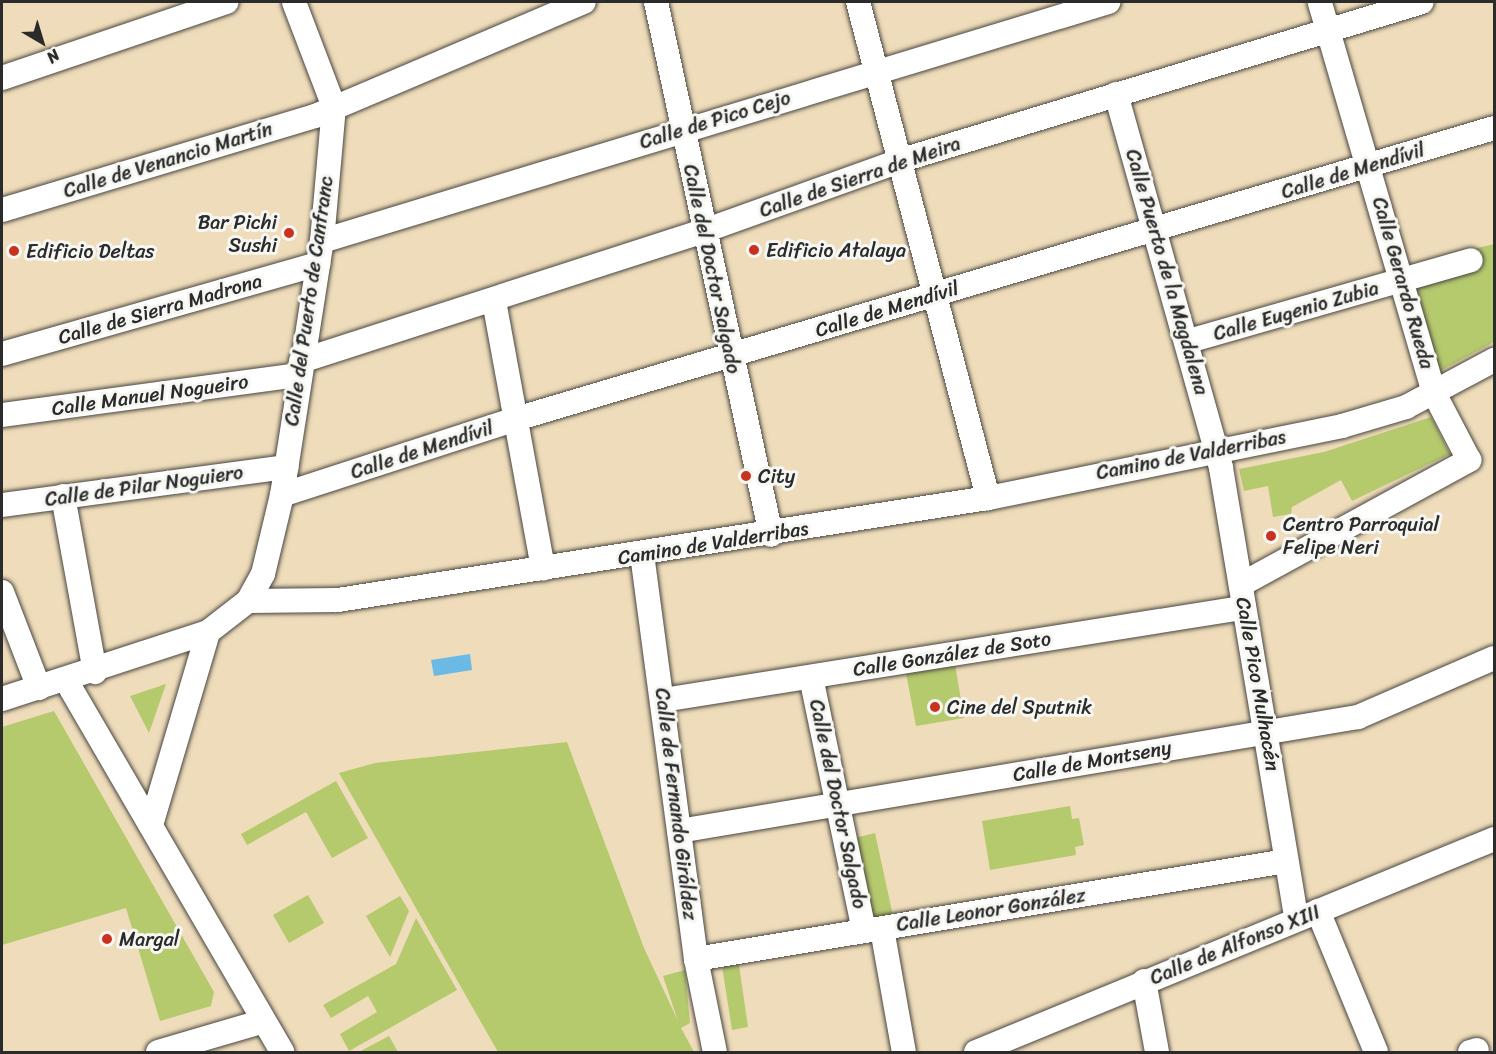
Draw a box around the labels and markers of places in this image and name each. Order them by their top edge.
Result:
place label: Bar Pichi Sushi [197,210,277,257]
marker: Bar Pichi Sushi [282,226,296,240]
place label: Edificio Atalaya [766,238,906,262]
place label: Edificio Deltas [26,239,153,263]
marker: Edificio Atalaya [747,243,761,257]
marker: Edificio Deltas [7,244,21,258]
place label: City [758,464,795,488]
marker: City [739,469,753,483]
place label: Centro Parroquial Felipe Neri [1283,512,1439,559]
marker: Centro Parroquial Felipe Neri [1264,529,1278,543]
place label: Cine del Sputnik [947,695,1093,719]
marker: Cine del Sputnik [928,700,942,714]
place label: Margal [119,927,179,951]
marker: Margal [100,932,114,946]

